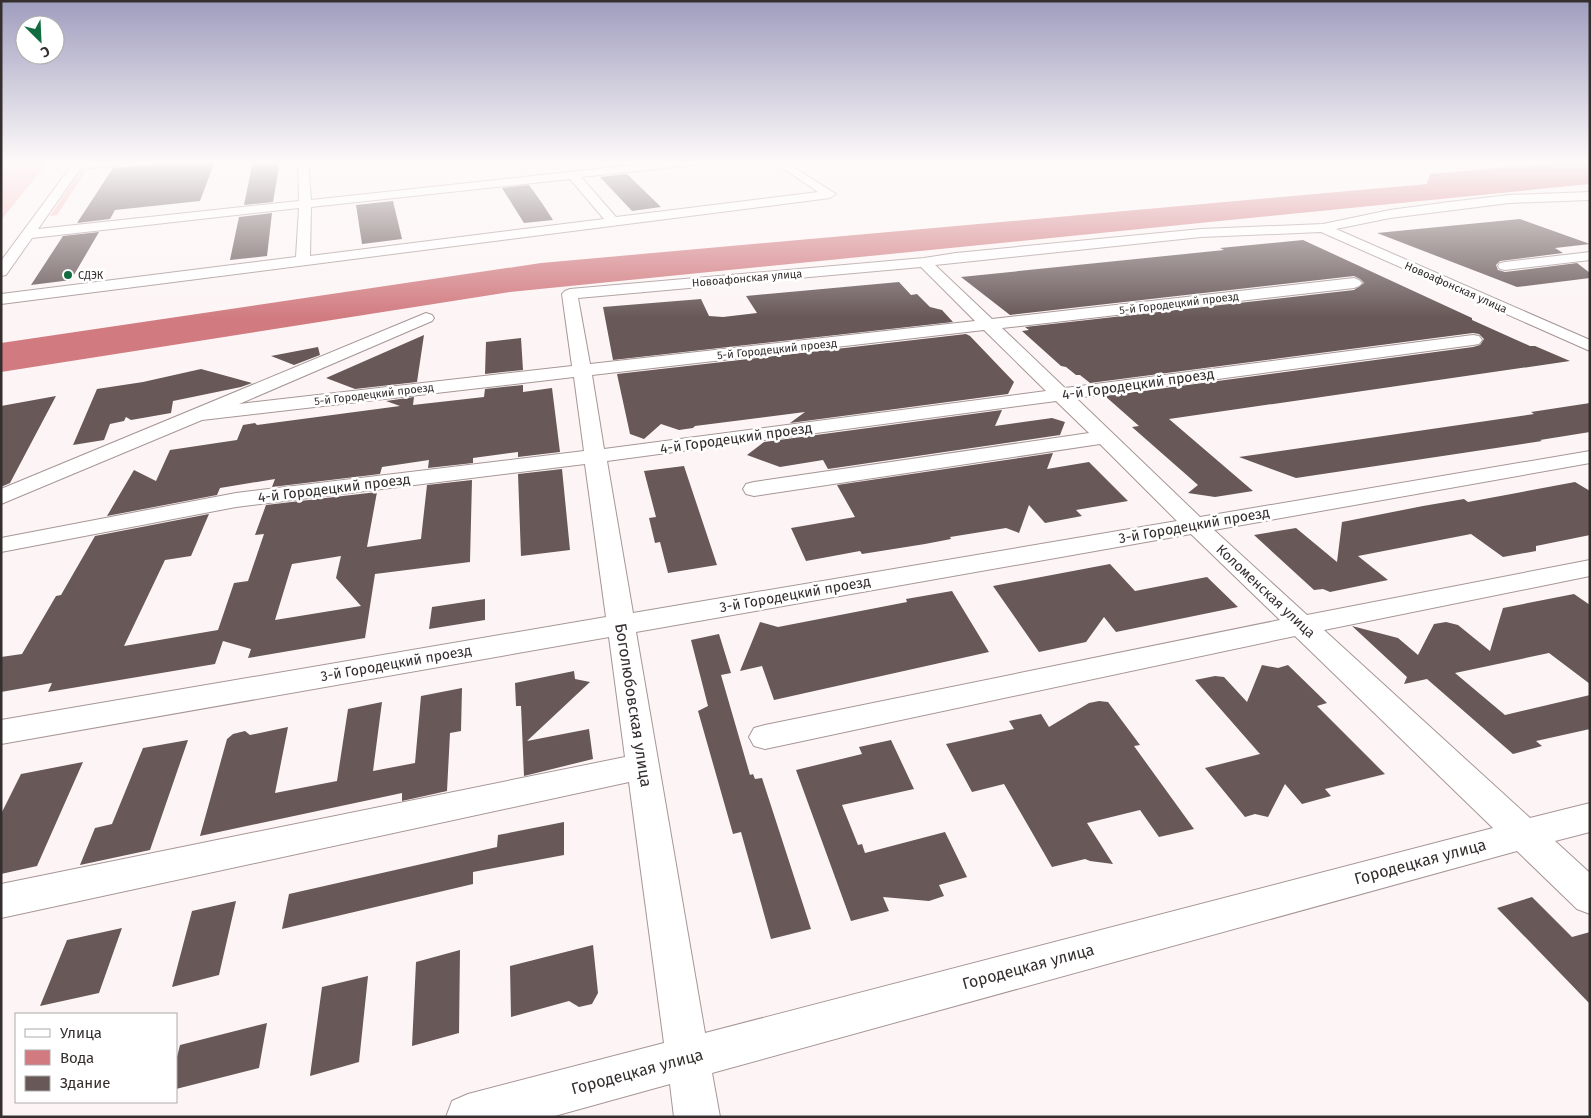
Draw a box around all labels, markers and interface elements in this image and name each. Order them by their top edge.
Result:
north arrow [15,15,65,65]
text: С [38,42,52,61]
street label: Новоафонская улица [1403,259,1509,316]
street label: Новоафонская улица [691,267,803,290]
marker: СДЭК [62,269,74,281]
place label: СДЭК [78,269,104,282]
street label: 5-й Городецкий проезд [1119,290,1240,317]
street label: 5-й Городецкий проезд [717,337,838,362]
street label: 4-й Городецкий проезд [1061,365,1215,404]
street label: 5-й Городецкий проезд [314,381,435,408]
street label: 4-й Городецкий проезд [659,419,813,458]
street label: 4-й Городецкий проезд [257,471,411,506]
street label: 3-й Городецкий проезд [1117,504,1271,547]
street label: Коломенская улица [1213,541,1319,642]
street label: 3-й Городецкий проезд [718,573,872,616]
street label: Боголюбовская улица [611,622,656,788]
street label: 3-й Городецкий проезд [319,642,473,685]
street label: Городецкая улица [1352,835,1488,888]
street label: Городецкая улица [960,940,1096,993]
legend [15,1013,178,1103]
text: Улица [60,1024,102,1042]
street label: Городецкая улица [569,1045,705,1098]
text: Вода [60,1049,94,1067]
text: Здание [60,1074,110,1092]

